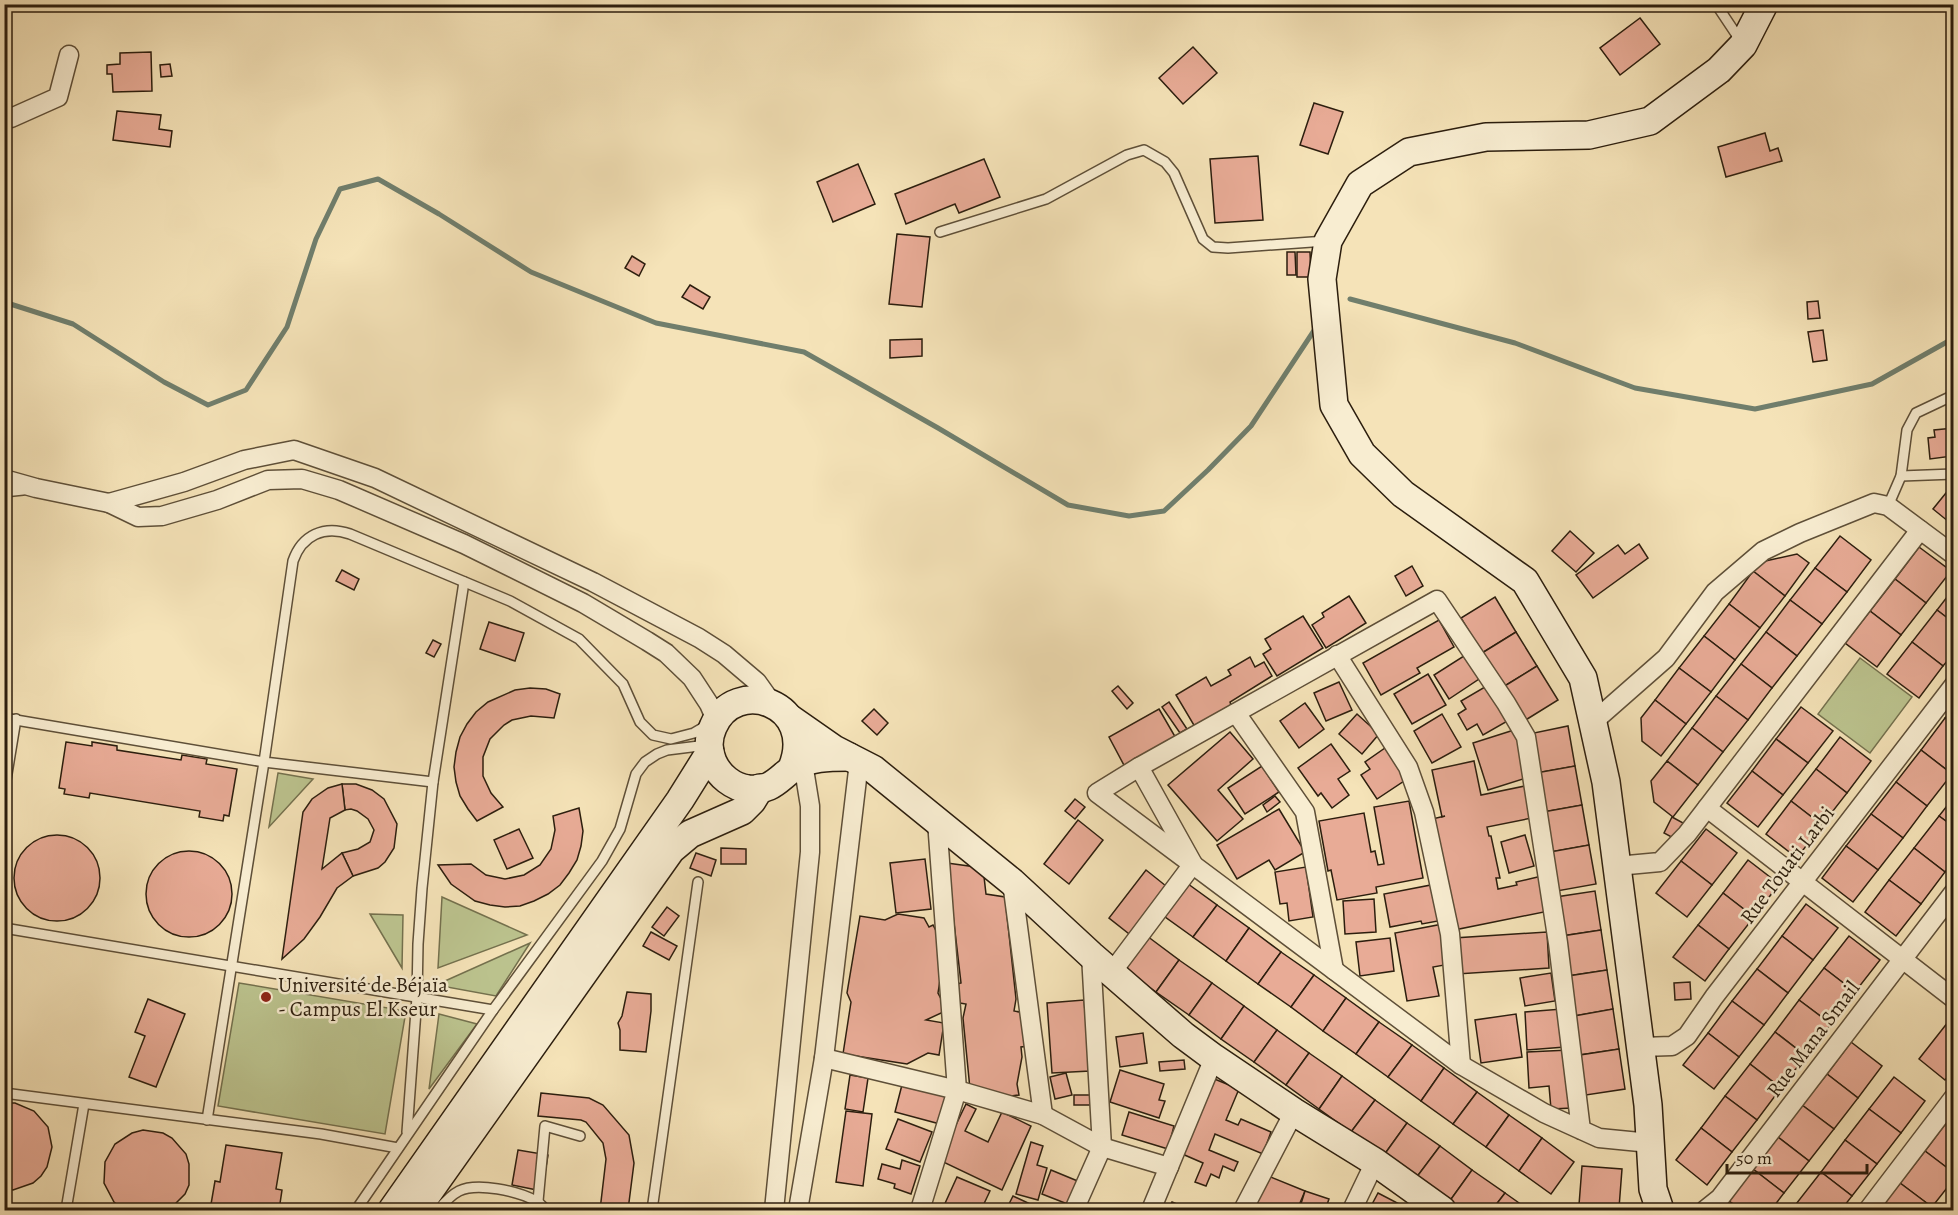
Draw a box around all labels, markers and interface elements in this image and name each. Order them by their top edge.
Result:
street label: Rue Touati Larbi [1733,800,1841,930]
place label: Université de Béjaïa - Campus El Kseur [278,971,448,1023]
street label: Rue Mana Smail [1760,975,1866,1103]
marker: Université de Béjaïa - Campus El Kseur [259,990,273,1004]
scale bar [1727,1137,1866,1175]
text: 50 m [1736,1146,1772,1170]

